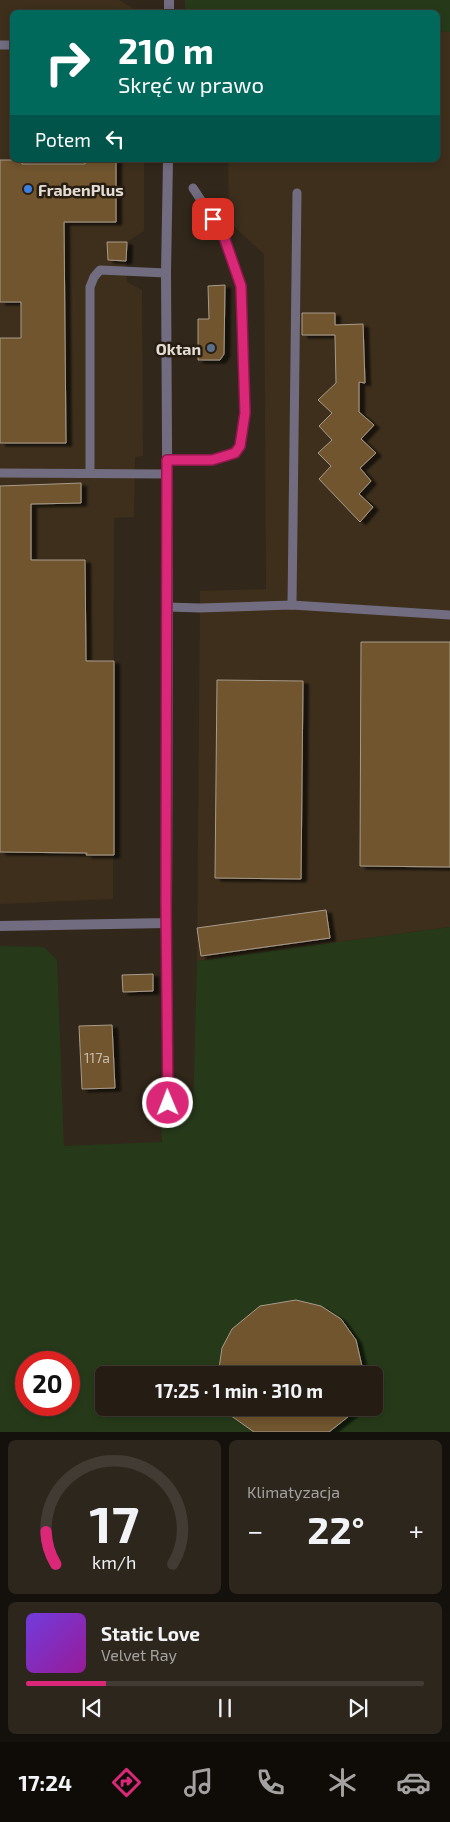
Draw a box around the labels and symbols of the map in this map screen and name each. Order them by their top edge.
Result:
place label: FrabenPlus [38,180,124,199]
marker: FrabenPlus [22,183,34,195]
pin [192,198,234,240]
place label: Oktan [156,339,201,358]
marker: Oktan [205,342,217,354]
house number: 117a [84,1049,110,1066]
position arrow [141,1076,193,1128]
speed limit sign: 20 [15,1351,80,1416]

